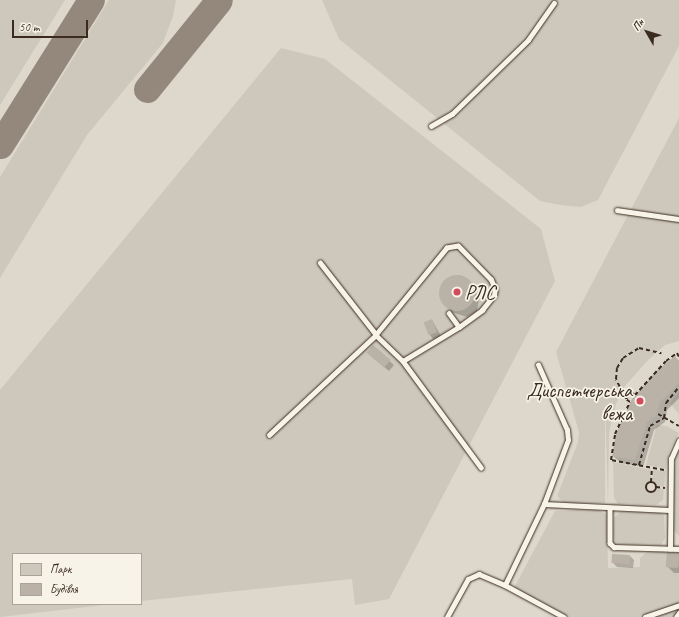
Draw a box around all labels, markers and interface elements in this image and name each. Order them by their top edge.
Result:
scale bar [14,12,90,38]
north arrow [627,12,667,52]
text: Пн [629,16,647,33]
text: 50 m [19,19,39,35]
place label: РЛС [465,280,495,304]
marker: РЛС [452,287,462,297]
place label: Диспетчерська вежа [527,378,632,425]
marker: Диспетчерська вежа [635,396,645,406]
legend [12,553,142,605]
text: Парк [50,561,71,577]
text: Будівля [50,581,78,597]

